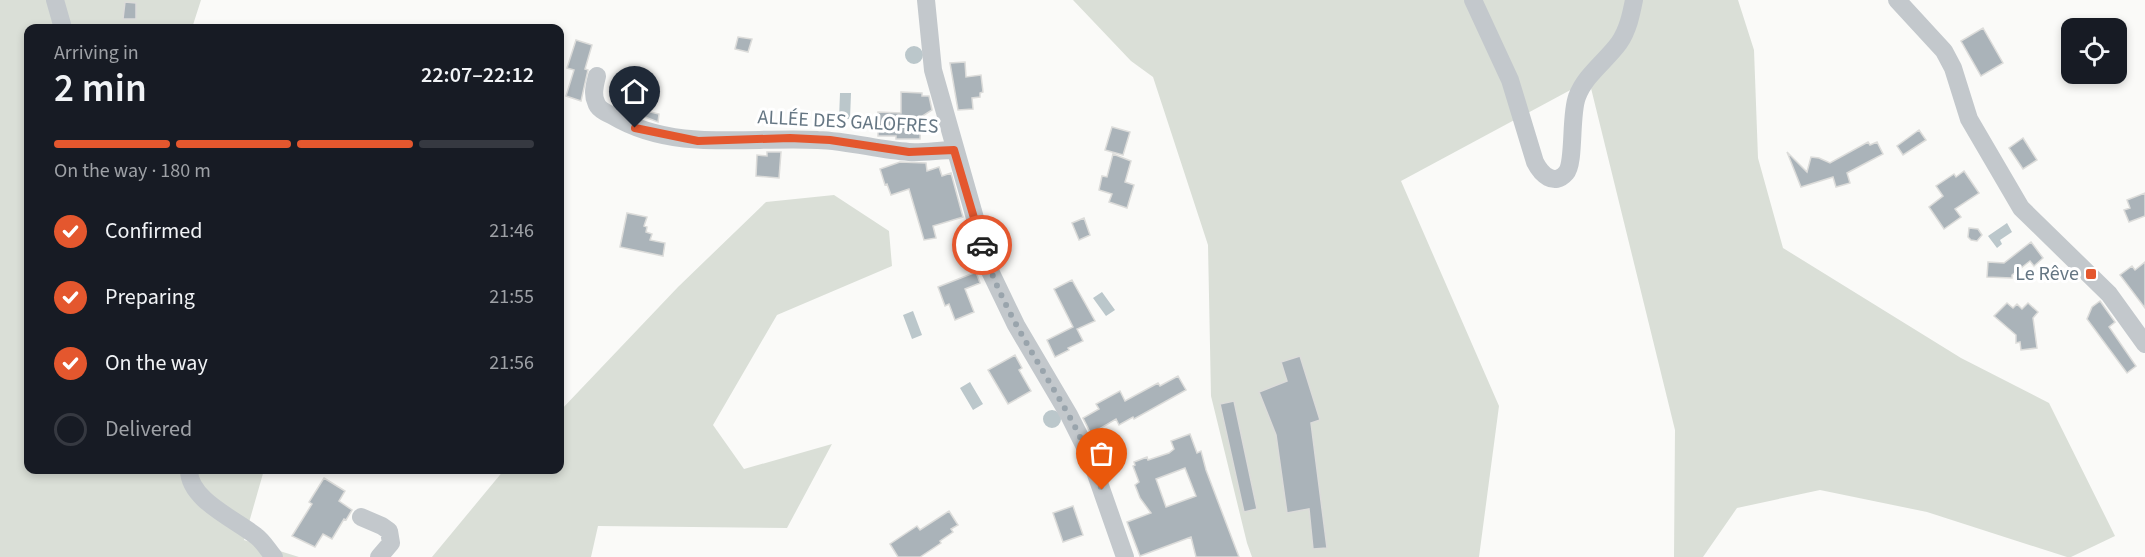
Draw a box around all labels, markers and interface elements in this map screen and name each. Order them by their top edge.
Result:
map controls [2061,18,2127,84]
button: locate [2061,18,2127,84]
text: Arriving in [54,39,139,67]
text: 22:07–22:12 [421,59,534,91]
text: 2 min [54,61,147,117]
pin [609,66,660,128]
icon: home [618,75,651,108]
street label: ALLÉE DES GALOFRES [757,103,939,141]
text: On the way · 180 m [54,157,211,185]
icon: check [54,215,87,248]
text: Confirmed [105,215,202,247]
courier [952,215,1012,275]
text: 21:46 [489,217,534,245]
icon: car [966,229,999,262]
place label: Le Rêve [2015,260,2079,288]
marker: Le Rêve [2084,267,2098,281]
icon: check [54,281,87,314]
text: Preparing [105,281,195,313]
text: 21:55 [489,283,534,311]
icon: check [54,347,87,380]
text: On the way [105,347,208,379]
text: 21:56 [489,349,534,377]
text: Delivered [105,413,192,445]
pin [1076,428,1127,490]
icon: bag [1085,437,1118,470]

